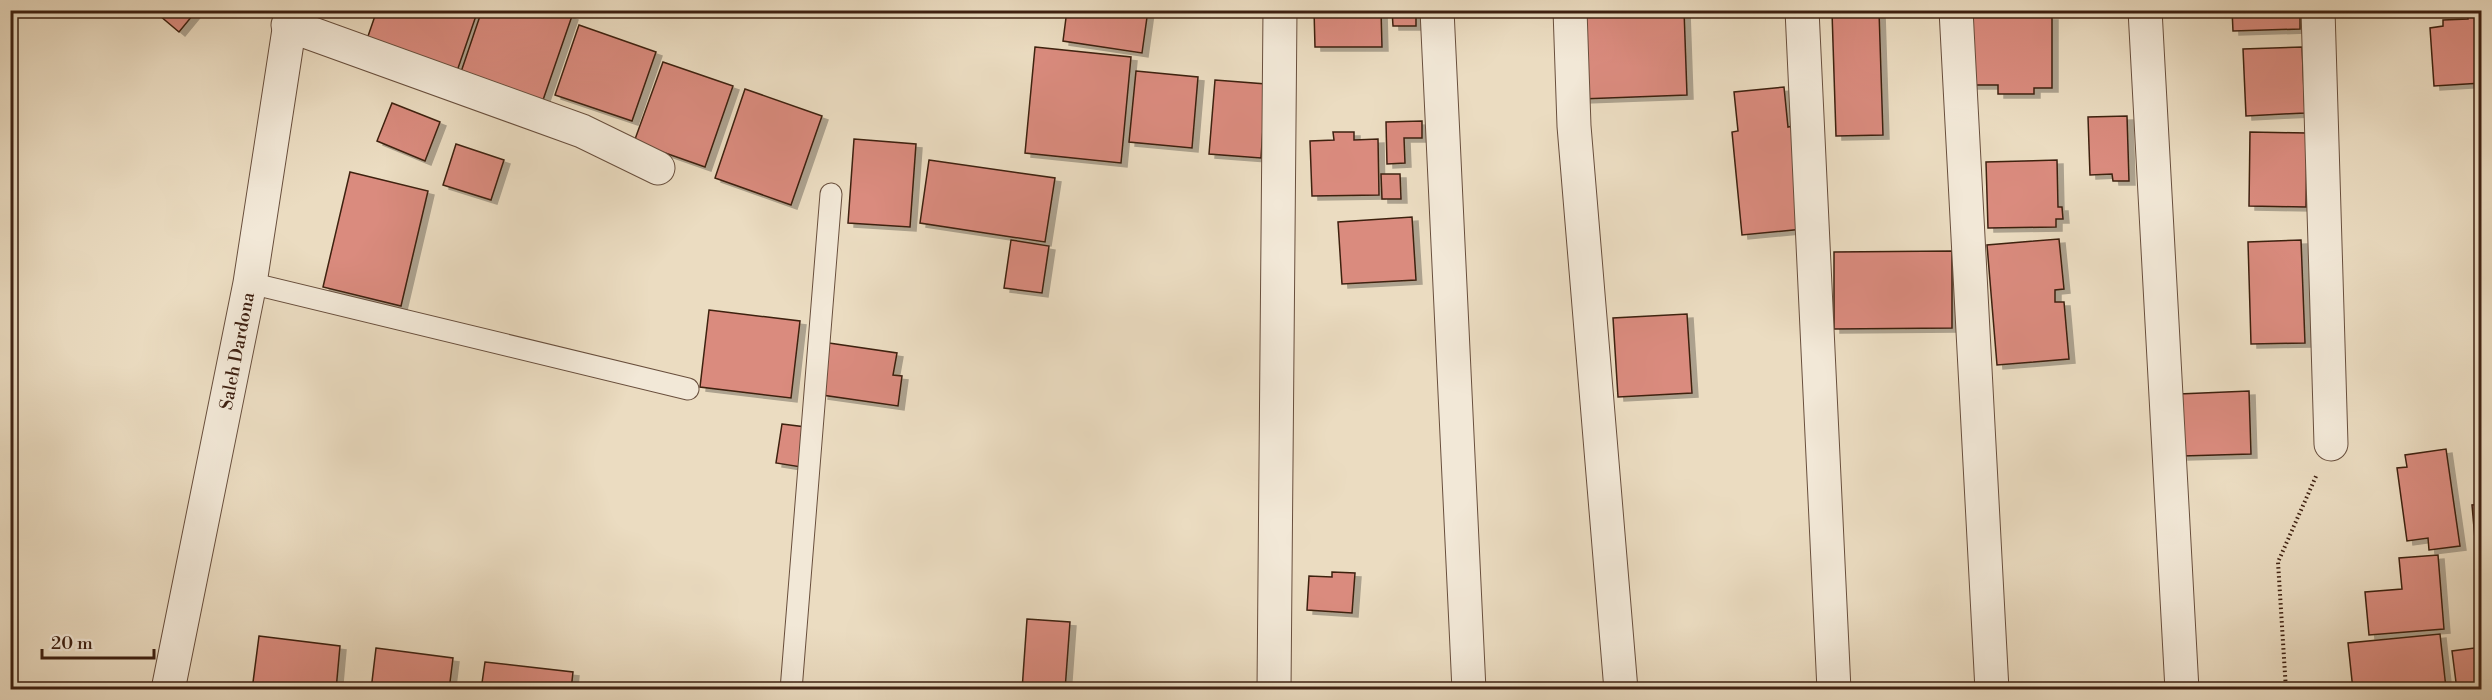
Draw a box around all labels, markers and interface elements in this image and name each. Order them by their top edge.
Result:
street label: Saleh Dardona [215,290,260,412]
scale bar [42,622,154,660]
text: 20 m [51,632,93,655]

